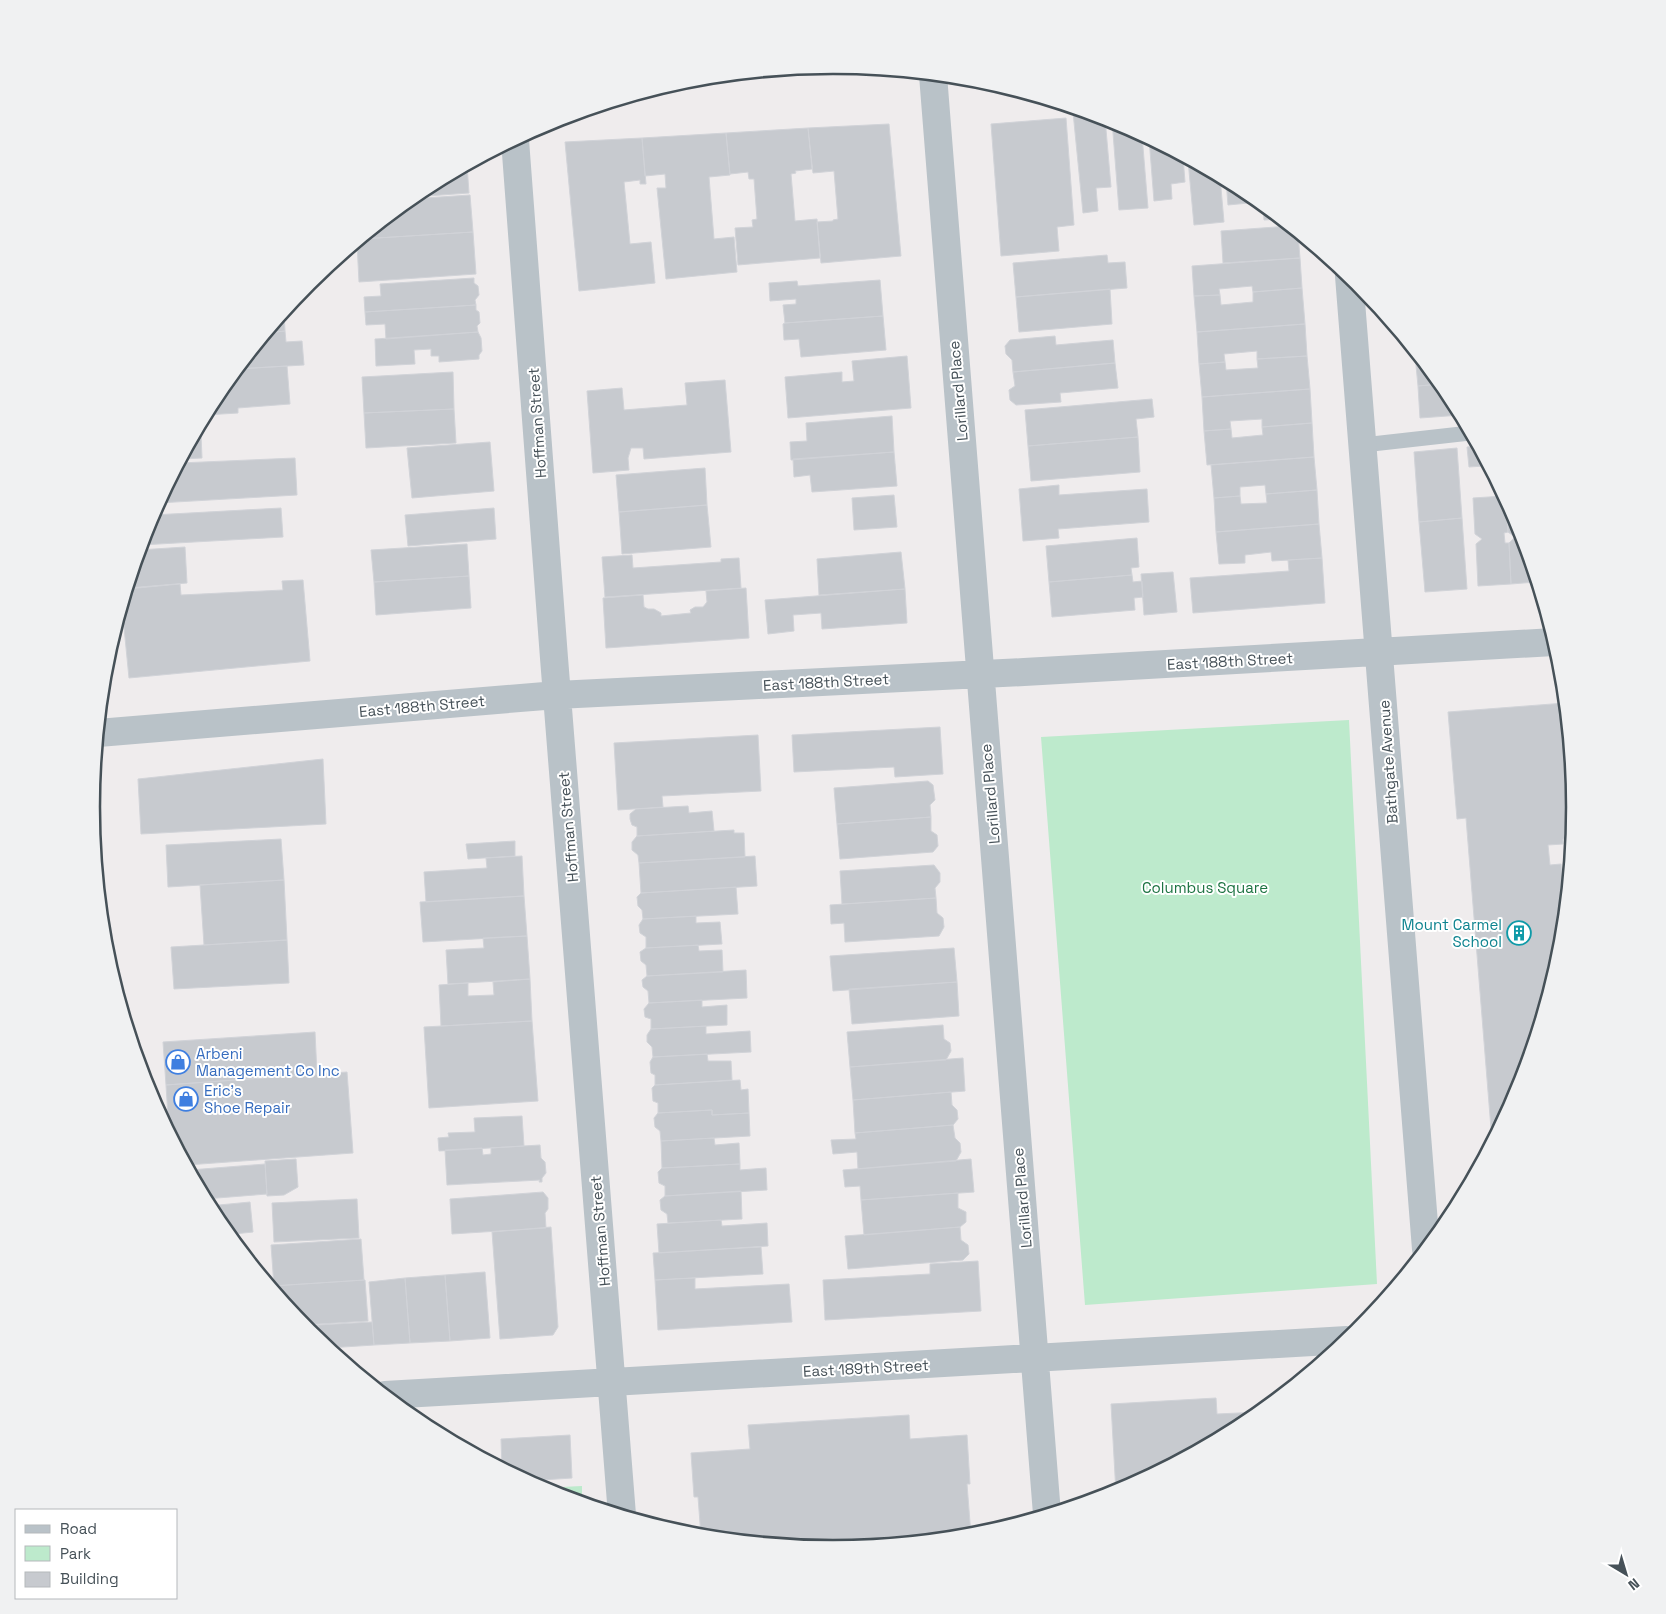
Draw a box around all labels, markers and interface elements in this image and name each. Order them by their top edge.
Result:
street label: Lorillard Place [944,340,972,442]
street label: Hoffman Street [524,367,550,479]
street label: East 188th Street [1166,648,1294,674]
street label: East 188th Street [762,669,890,695]
street label: East 188th Street [358,691,486,721]
street label: Bathgate Avenue [1374,699,1402,825]
street label: Lorillard Place [976,743,1004,845]
street label: Hoffman Street [554,771,582,883]
park label: Columbus Square [1142,878,1268,897]
place label: Mount Carmel School [1401,915,1502,951]
building icon: Mount Carmel School [1506,920,1532,946]
place label: Arbeni Management Co Inc [196,1044,340,1080]
shop icon: Arbeni Management Co Inc [165,1049,191,1075]
place label: Eric's Shoe Repair [204,1081,291,1117]
shop icon: Eric's Shoe Repair [173,1086,199,1112]
street label: Lorillard Place [1008,1147,1036,1249]
street label: Hoffman Street [586,1175,614,1287]
street label: East 189th Street [803,1355,930,1381]
legend [15,1509,178,1599]
text: Road [60,1519,97,1538]
text: Park [60,1544,91,1563]
north arrow [1601,1549,1651,1599]
text: Building [60,1569,119,1588]
text: N [1625,1574,1643,1594]

